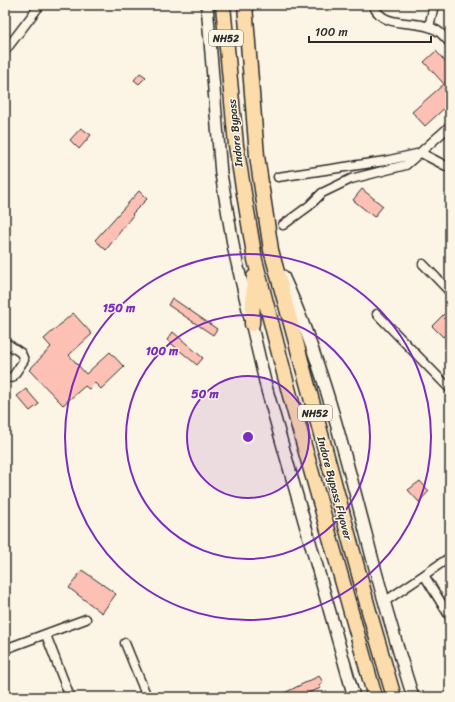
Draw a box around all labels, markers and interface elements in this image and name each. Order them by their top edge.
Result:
scale bar [309,18,431,44]
text: 100 m [315,21,348,43]
road number: NH52 [209,30,243,46]
street label: Indore Bypass [222,97,249,169]
text: 150 m [103,297,136,319]
text: 100 m [146,340,179,362]
text: 50 m [191,383,219,405]
road number: NH52 [298,405,332,421]
centre of rings [241,430,255,444]
street label: Indore Bypass Flyover [311,433,358,544]

